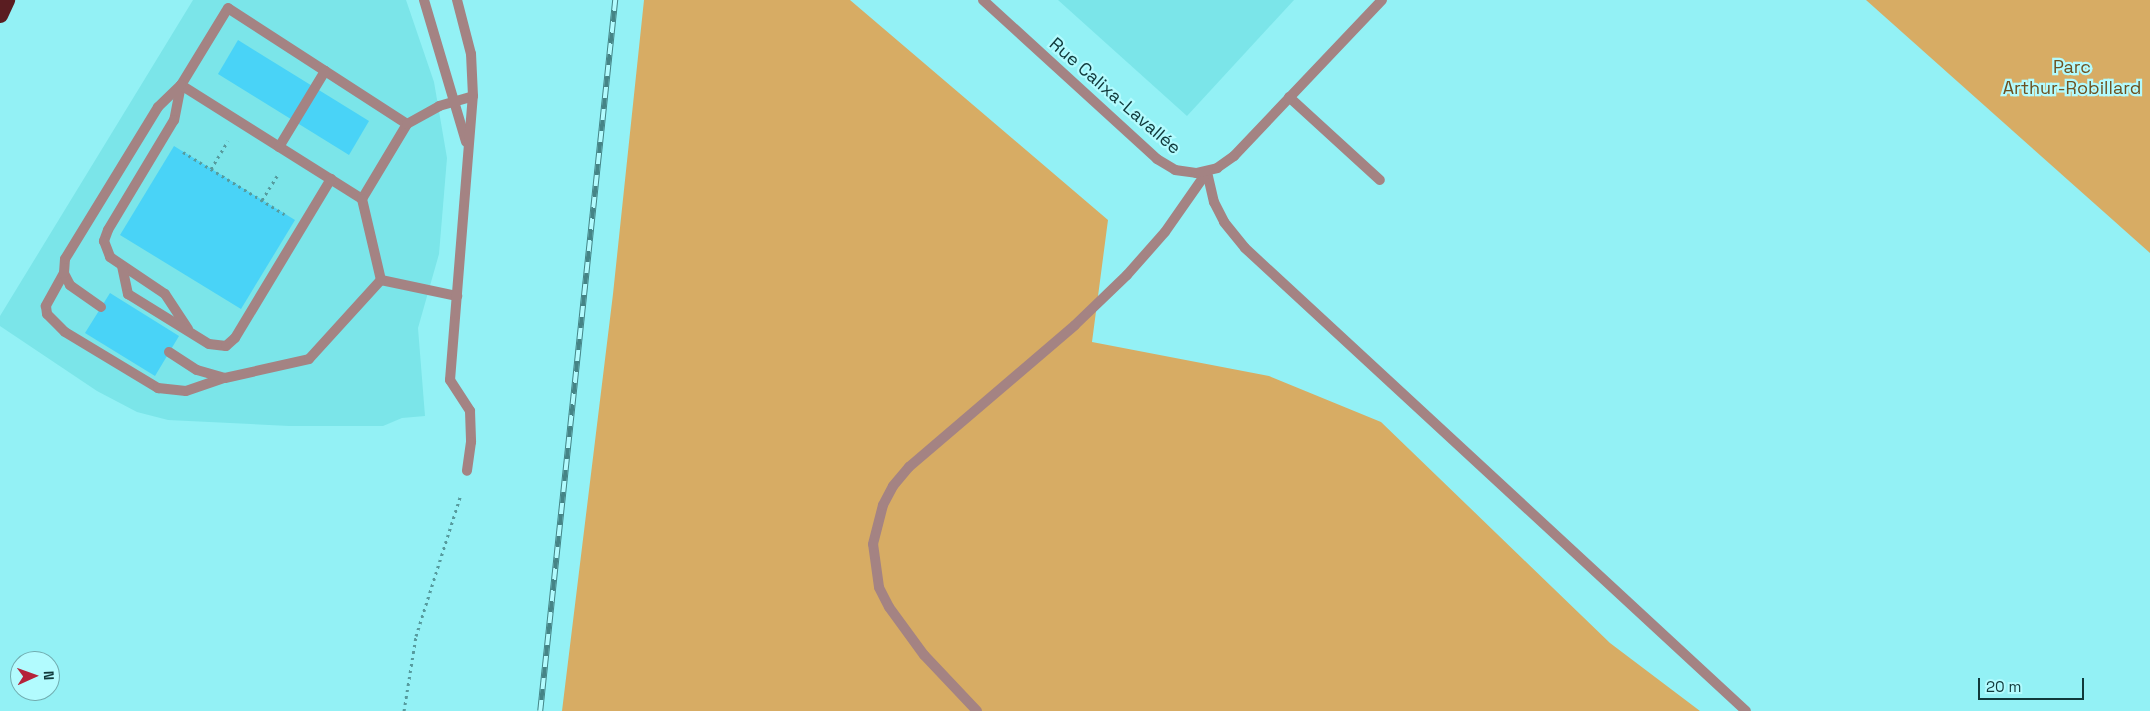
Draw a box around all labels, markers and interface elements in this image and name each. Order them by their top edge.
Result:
street label: Rue Calixa-Lavallée [1045,33,1185,159]
park label: Parc Arthur-Robillard [2003,57,2141,100]
north arrow [10,651,60,701]
scale bar [1980,668,2086,700]
text: N [40,670,58,681]
text: 20 m [1986,677,2021,696]

